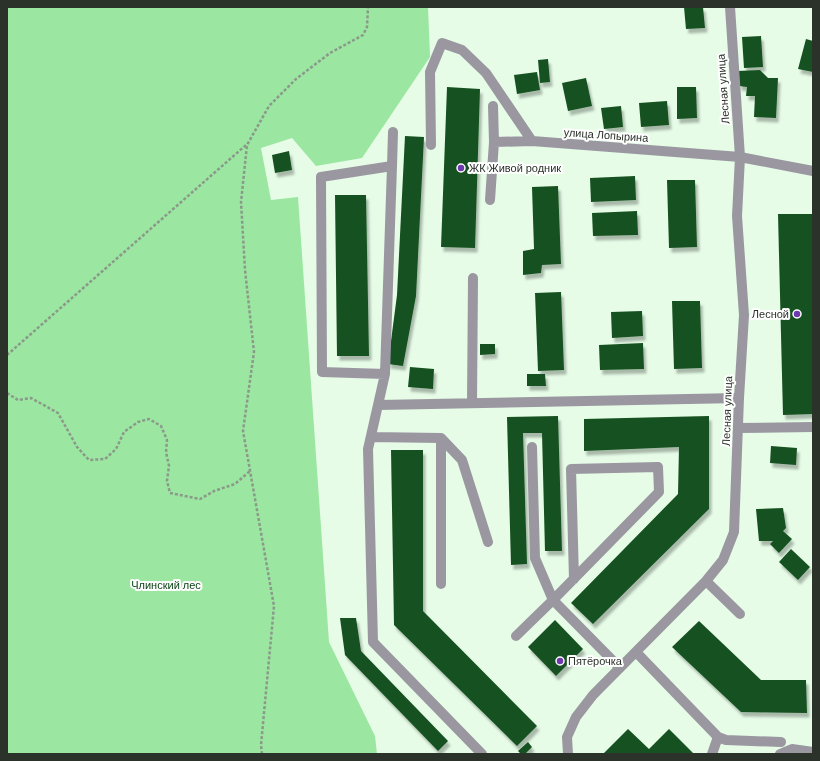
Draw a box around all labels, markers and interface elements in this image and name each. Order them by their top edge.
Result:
street label: Лесная улица [714,53,732,124]
street label: улица Лопырина [563,125,650,145]
place label: ЖК Живой родник [469,161,561,175]
marker: ЖК Живой родник [456,163,466,173]
place label: Лесной [752,307,789,321]
marker: Лесной [792,309,802,319]
street label: Лесная улица [719,375,735,446]
park label: Члинский лес [131,578,201,592]
place label: Пятёрочка [568,654,623,668]
marker: Пятёрочка [555,656,565,666]

